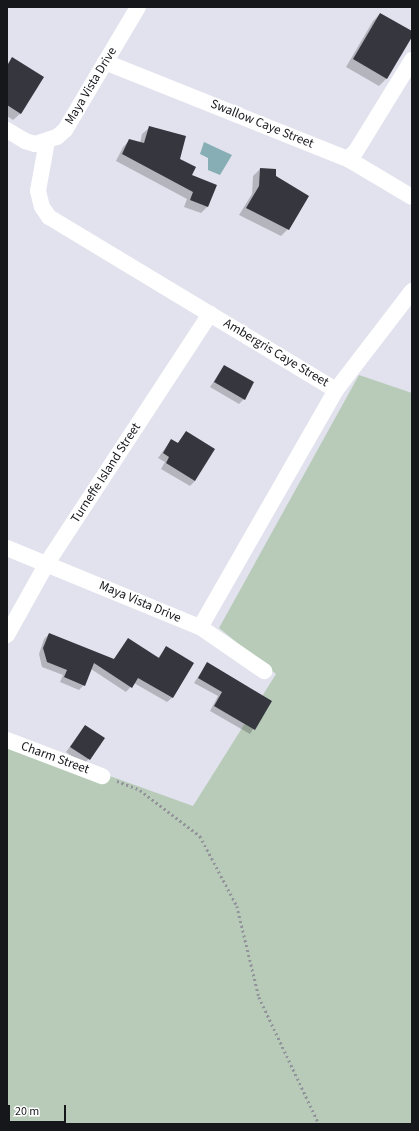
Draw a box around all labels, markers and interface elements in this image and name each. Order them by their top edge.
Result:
street label: Maya Vista Drive [62,44,120,128]
street label: Swallow Caye Street [208,96,316,152]
street label: Ambergris Caye Street [221,315,331,391]
street label: Turneffe Island Street [68,420,144,526]
street label: Maya Vista Drive [97,578,183,626]
street label: Charm Street [19,738,91,778]
scale bar [10,1097,68,1123]
text: 20 m [15,1103,39,1120]

